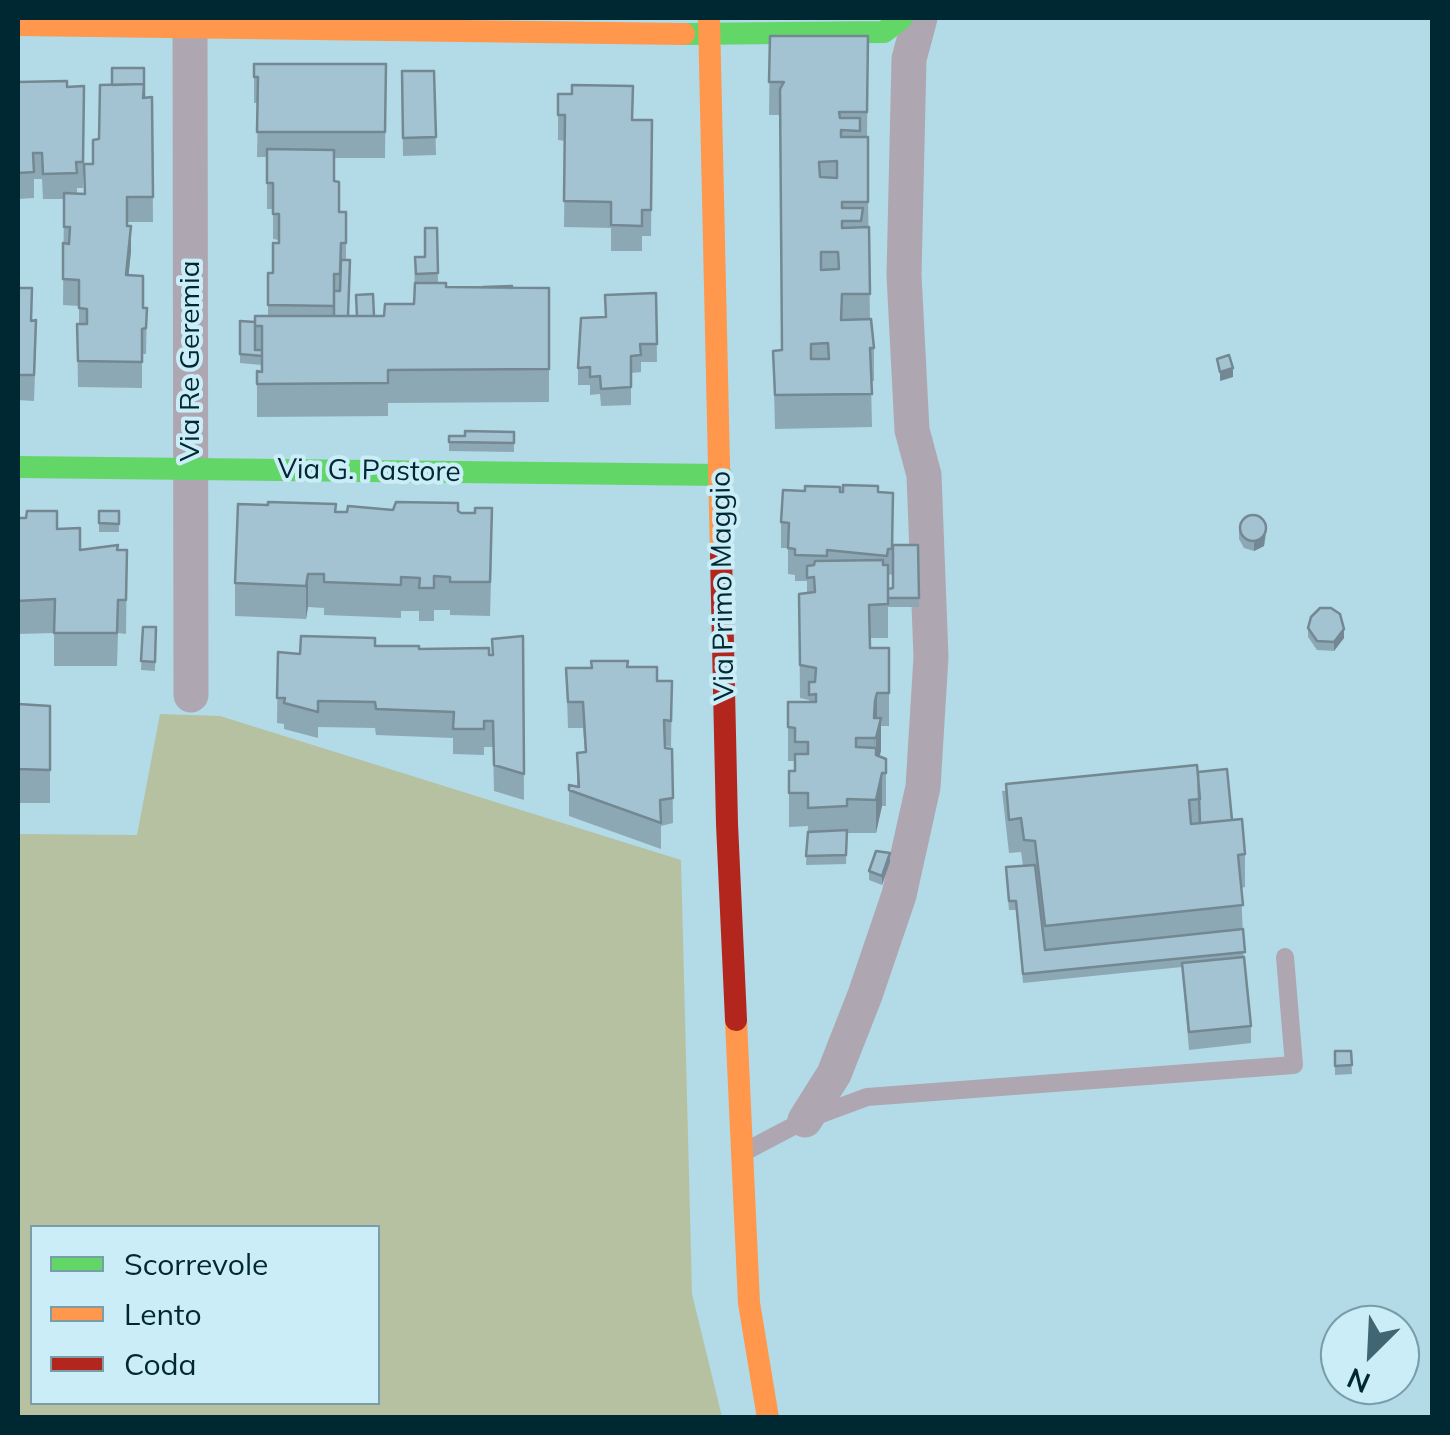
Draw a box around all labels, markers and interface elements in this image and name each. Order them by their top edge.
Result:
street label: Via Re Geremia [174,261,208,461]
street label: Via G. Pastore [277,453,461,489]
street label: Via Primo Maggio [704,471,742,701]
legend [30,1225,380,1405]
text: Scorrevole [124,1245,268,1283]
text: Lento [124,1295,202,1333]
north arrow [1320,1305,1420,1405]
text: Coda [124,1345,197,1383]
text: N [1342,1361,1375,1401]

